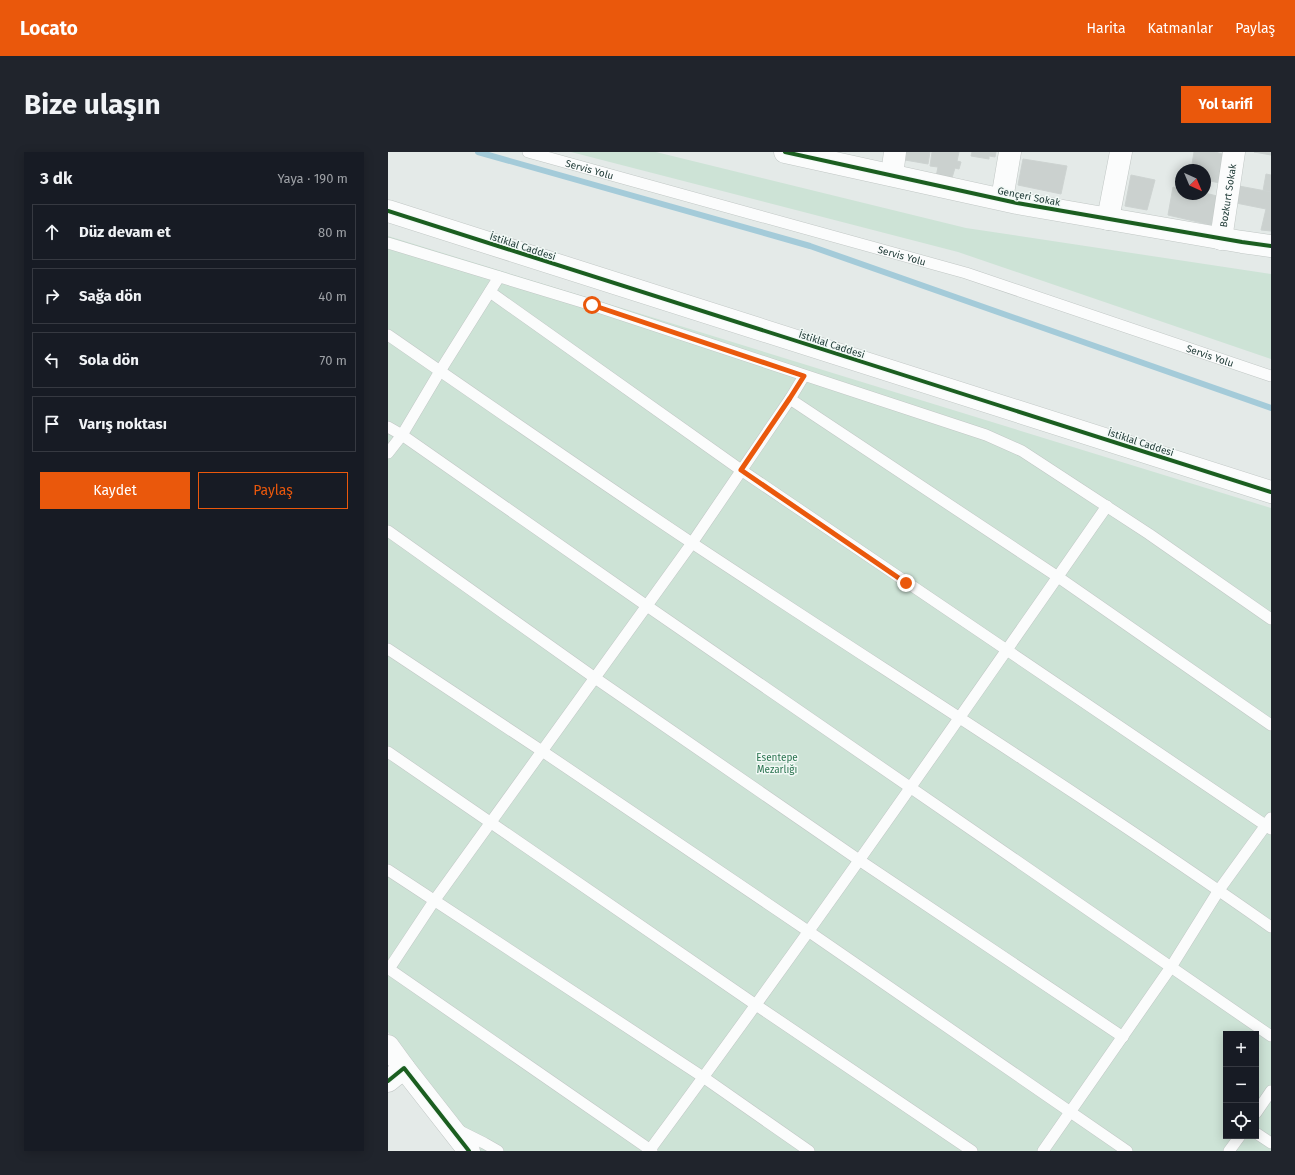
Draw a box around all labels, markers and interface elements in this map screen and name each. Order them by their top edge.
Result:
text: Locato [20,17,78,40]
text: Harita [1087,20,1126,37]
text: Katmanlar [1148,20,1213,37]
text: Paylaş [1235,20,1275,37]
button: Yol tarifi [1181,86,1271,123]
text: Bize ulaşın [24,88,161,121]
street label: Servis Yolu [564,158,615,182]
street label: Bozkurt Sokak [1218,162,1239,228]
north arrow [1175,164,1211,200]
text: 3 dk [40,168,72,189]
text: Yaya · 190 m [277,171,348,186]
street label: Gençeri Sokak [996,184,1062,209]
icon: ahead [41,221,63,243]
text: Düz devam et [79,223,171,241]
text: 80 m [318,225,347,240]
street label: İstiklal Caddesi [488,229,558,263]
street label: Servis Yolu [876,244,927,269]
icon: right [41,285,63,307]
text: Sağa dön [79,287,142,305]
text: 40 m [318,289,347,304]
route start [583,296,601,314]
street label: İstiklal Caddesi [797,327,867,361]
street label: Servis Yolu [1184,343,1235,370]
icon: left [41,349,63,371]
text: Sola dön [79,351,139,369]
text: 70 m [320,353,347,368]
icon: arrive [41,413,63,435]
text: Varış noktası [79,415,167,433]
street label: İstiklal Caddesi [1106,425,1176,459]
button: Kaydet [40,472,190,509]
button: Paylaş [198,472,348,509]
route end [897,574,915,592]
park label: Esentepe Mezarlığı [756,752,798,776]
map controls [1223,1031,1259,1139]
button: + [1223,1031,1259,1067]
button: − [1223,1067,1259,1103]
button: locate [1223,1103,1259,1139]

